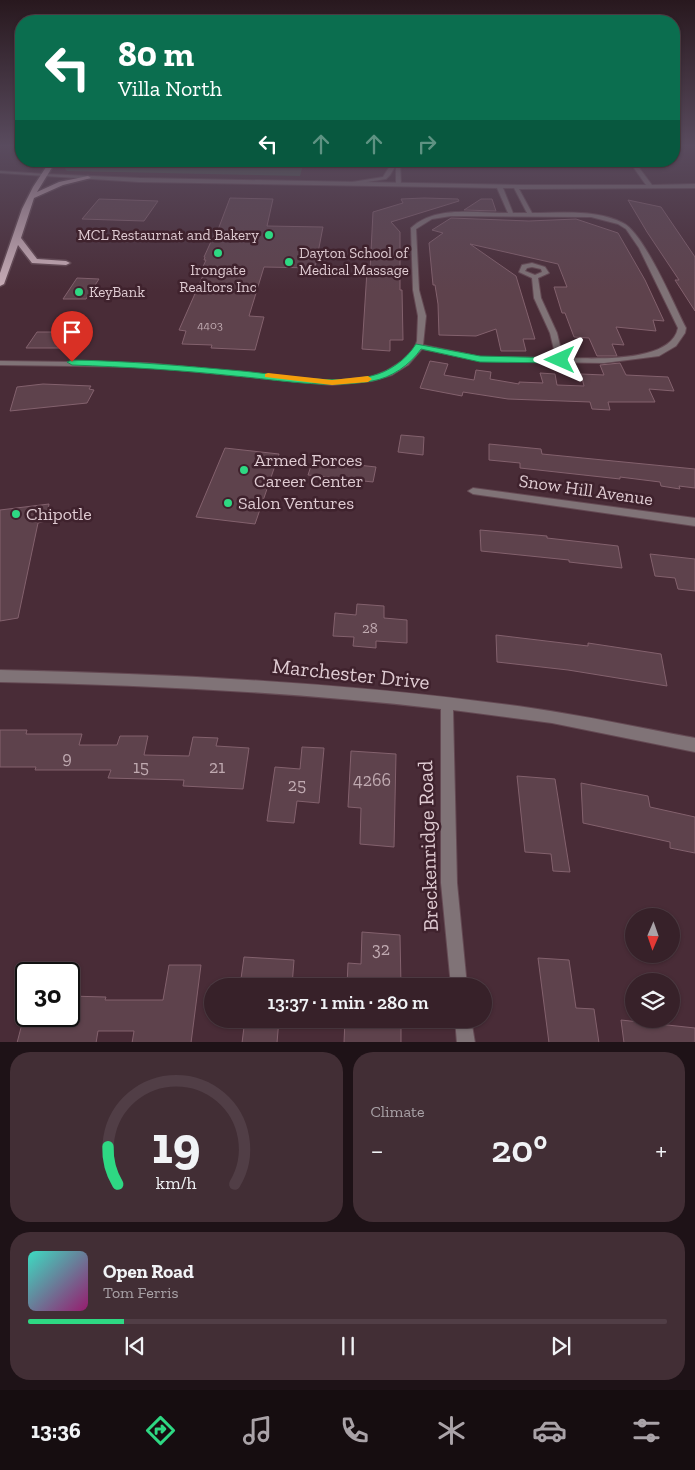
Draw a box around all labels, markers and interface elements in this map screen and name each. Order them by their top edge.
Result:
text: 80 m [118,33,194,75]
icon: left [35,35,100,100]
text: Villa North [118,75,222,102]
icon: left [254,130,282,158]
icon: ahead [307,130,335,158]
icon: ahead [360,130,388,158]
icon: right [413,130,441,158]
place label: MCL Restaurnat and Bakery [78,226,259,244]
marker: MCL Restaurnat and Bakery [263,229,275,241]
place label: Dayton School of Medical Massage [299,244,409,279]
marker: Irongate Realtors Inc [212,247,224,259]
marker: Dayton School of Medical Massage [283,256,295,268]
place label: Irongate Realtors Inc [179,261,257,296]
place label: KeyBank [89,283,145,301]
marker: KeyBank [73,286,85,298]
pin [51,311,93,362]
icon: arrive [58,318,86,346]
house number: 4403 [197,318,223,332]
position arrow [533,333,585,385]
place label: Armed Forces Career Center [254,449,363,492]
marker: Armed Forces Career Center [238,464,250,476]
street label: Snow Hill Avenue [518,470,654,510]
place label: Salon Ventures [238,492,354,514]
marker: Salon Ventures [222,497,234,509]
place label: Chipotle [26,503,92,525]
marker: Chipotle [10,508,22,520]
house number: 28 [362,619,378,637]
street label: Marchester Drive [271,653,431,694]
house number: 9 [62,747,72,769]
house number: 15 [133,756,149,778]
house number: 21 [209,756,225,778]
street label: Breckenridge Road [412,760,443,932]
house number: 4266 [353,769,391,791]
house number: 25 [288,774,306,796]
north arrow [625,908,680,962]
map controls [625,908,680,1028]
house number: 32 [372,938,390,960]
speed limit sign: 30 [15,962,80,1027]
button: layers [625,973,680,1028]
text: 13:37 · 1 min · 280 m [267,991,429,1014]
text: Climate [371,1102,425,1121]
text: 19 [152,1114,201,1176]
text: 20° [491,1126,548,1172]
text: − [371,1134,384,1167]
text: + [655,1134,667,1167]
text: km/h [156,1172,197,1194]
text: Open Road [103,1260,194,1283]
text: Tom Ferris [103,1283,179,1302]
icon: previous [121,1332,149,1360]
icon: pause [334,1332,362,1360]
icon: next [547,1332,575,1360]
icon: directions [143,1413,178,1448]
icon: music [240,1413,275,1448]
icon: phone [337,1413,372,1448]
icon: climate [434,1413,469,1448]
icon: car [532,1413,567,1448]
icon: filters [629,1413,664,1448]
text: 13:36 [31,1417,81,1444]

